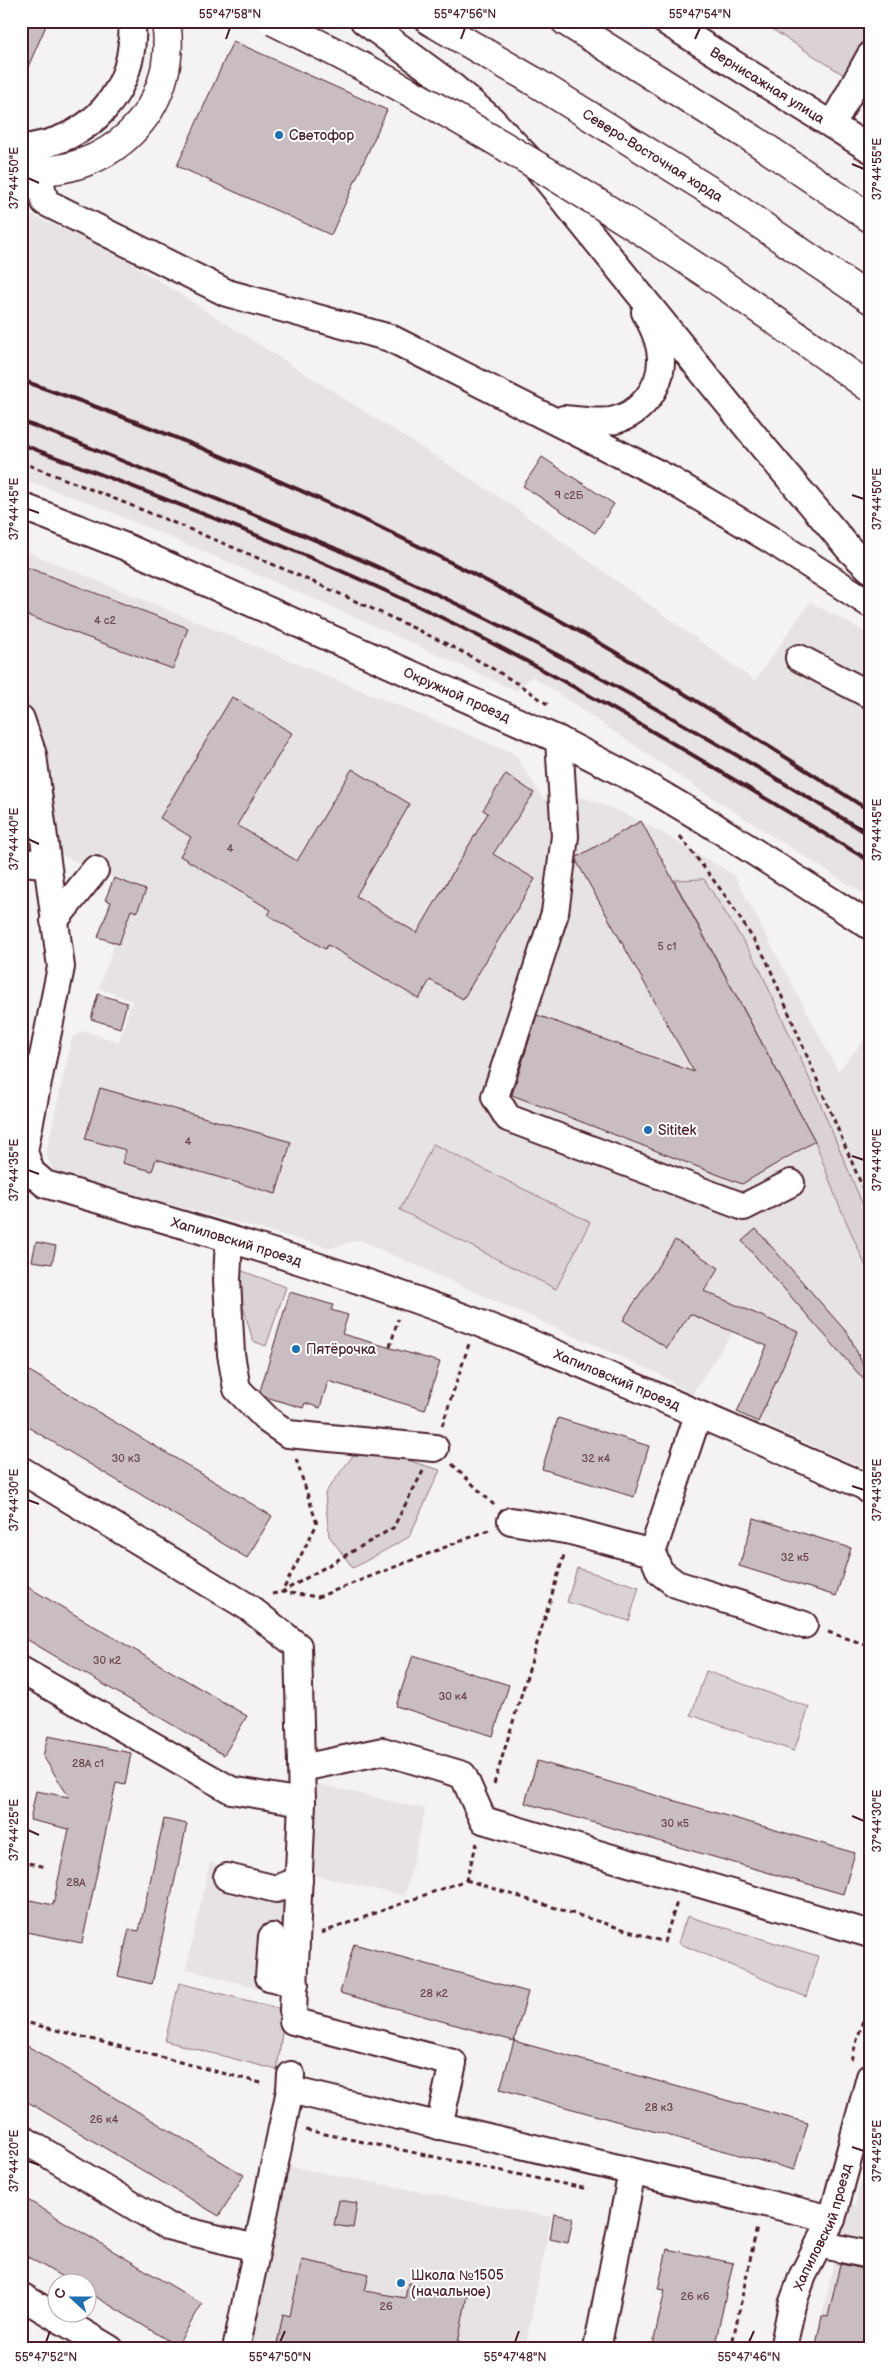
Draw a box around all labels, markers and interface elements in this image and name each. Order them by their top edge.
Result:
text: 55°47'58"N [199,7,261,22]
text: 55°47'56"N [434,7,496,22]
text: 55°47'54"N [669,7,731,22]
street label: Вернисажная улица [707,43,829,128]
street label: Северо-Восточная хорда [579,105,727,206]
place label: Светофор [289,127,354,144]
marker: Светофор [273,129,285,141]
text: 37°44'55"E [870,138,885,200]
text: 37°44'50"E [7,147,22,209]
text: 37°44'50"E [870,468,885,530]
text: 37°44'45"E [7,478,22,540]
house number: 9 с2Б [555,489,584,502]
house number: 4 c2 [94,614,117,627]
street label: Окружной проезд [401,663,513,726]
text: 37°44'45"E [870,799,885,861]
text: 37°44'40"E [7,807,22,870]
house number: 4 [227,842,234,855]
house number: 5 с1 [658,940,676,953]
place label: Sititek [658,1122,696,1139]
marker: Sititek [642,1124,654,1136]
text: 37°44'40"E [870,1128,885,1191]
house number: 4 [185,1135,192,1148]
text: 37°44'35"E [7,1139,22,1201]
street label: Хапиловский проезд [169,1213,304,1270]
place label: Пятёрочка [306,1341,377,1358]
marker: Пятёрочка [290,1343,302,1355]
street label: Хапиловский проезд [551,1345,683,1414]
house number: 30 к3 [112,1452,141,1465]
house number: 32 к4 [582,1452,611,1465]
text: 37°44'35"E [870,1459,885,1521]
text: 37°44'30"E [7,1468,22,1531]
house number: 32 к5 [781,1551,809,1564]
house number: 30 к2 [93,1654,122,1667]
house number: 30 к4 [439,1690,468,1703]
house number: 28А с1 [72,1757,104,1770]
text: 37°44'30"E [870,1789,885,1852]
text: 37°44'25"E [7,1799,22,1861]
house number: 30 к5 [661,1817,689,1830]
house number: 28А [66,1876,86,1889]
house number: 28 к2 [420,1987,449,2000]
house number: 28 к3 [645,2101,673,2114]
house number: 26 к4 [90,2113,119,2126]
text: 37°44'25"E [870,2120,885,2182]
text: 37°44'20"E [7,2130,22,2192]
street label: Хапиловский проезд [790,2161,855,2293]
place label: Школа №1505 (начальное) [411,2267,504,2300]
north arrow [48,2272,98,2322]
marker: Школа №1505 (начальное) [395,2277,407,2289]
text: С [51,2286,70,2301]
house number: 26 к6 [681,2290,710,2303]
house number: 26 [379,2300,393,2313]
text: 55°47'52"N [15,2350,77,2365]
text: 55°47'50"N [249,2350,311,2365]
text: 55°47'48"N [484,2350,546,2365]
text: 55°47'46"N [717,2350,781,2365]

